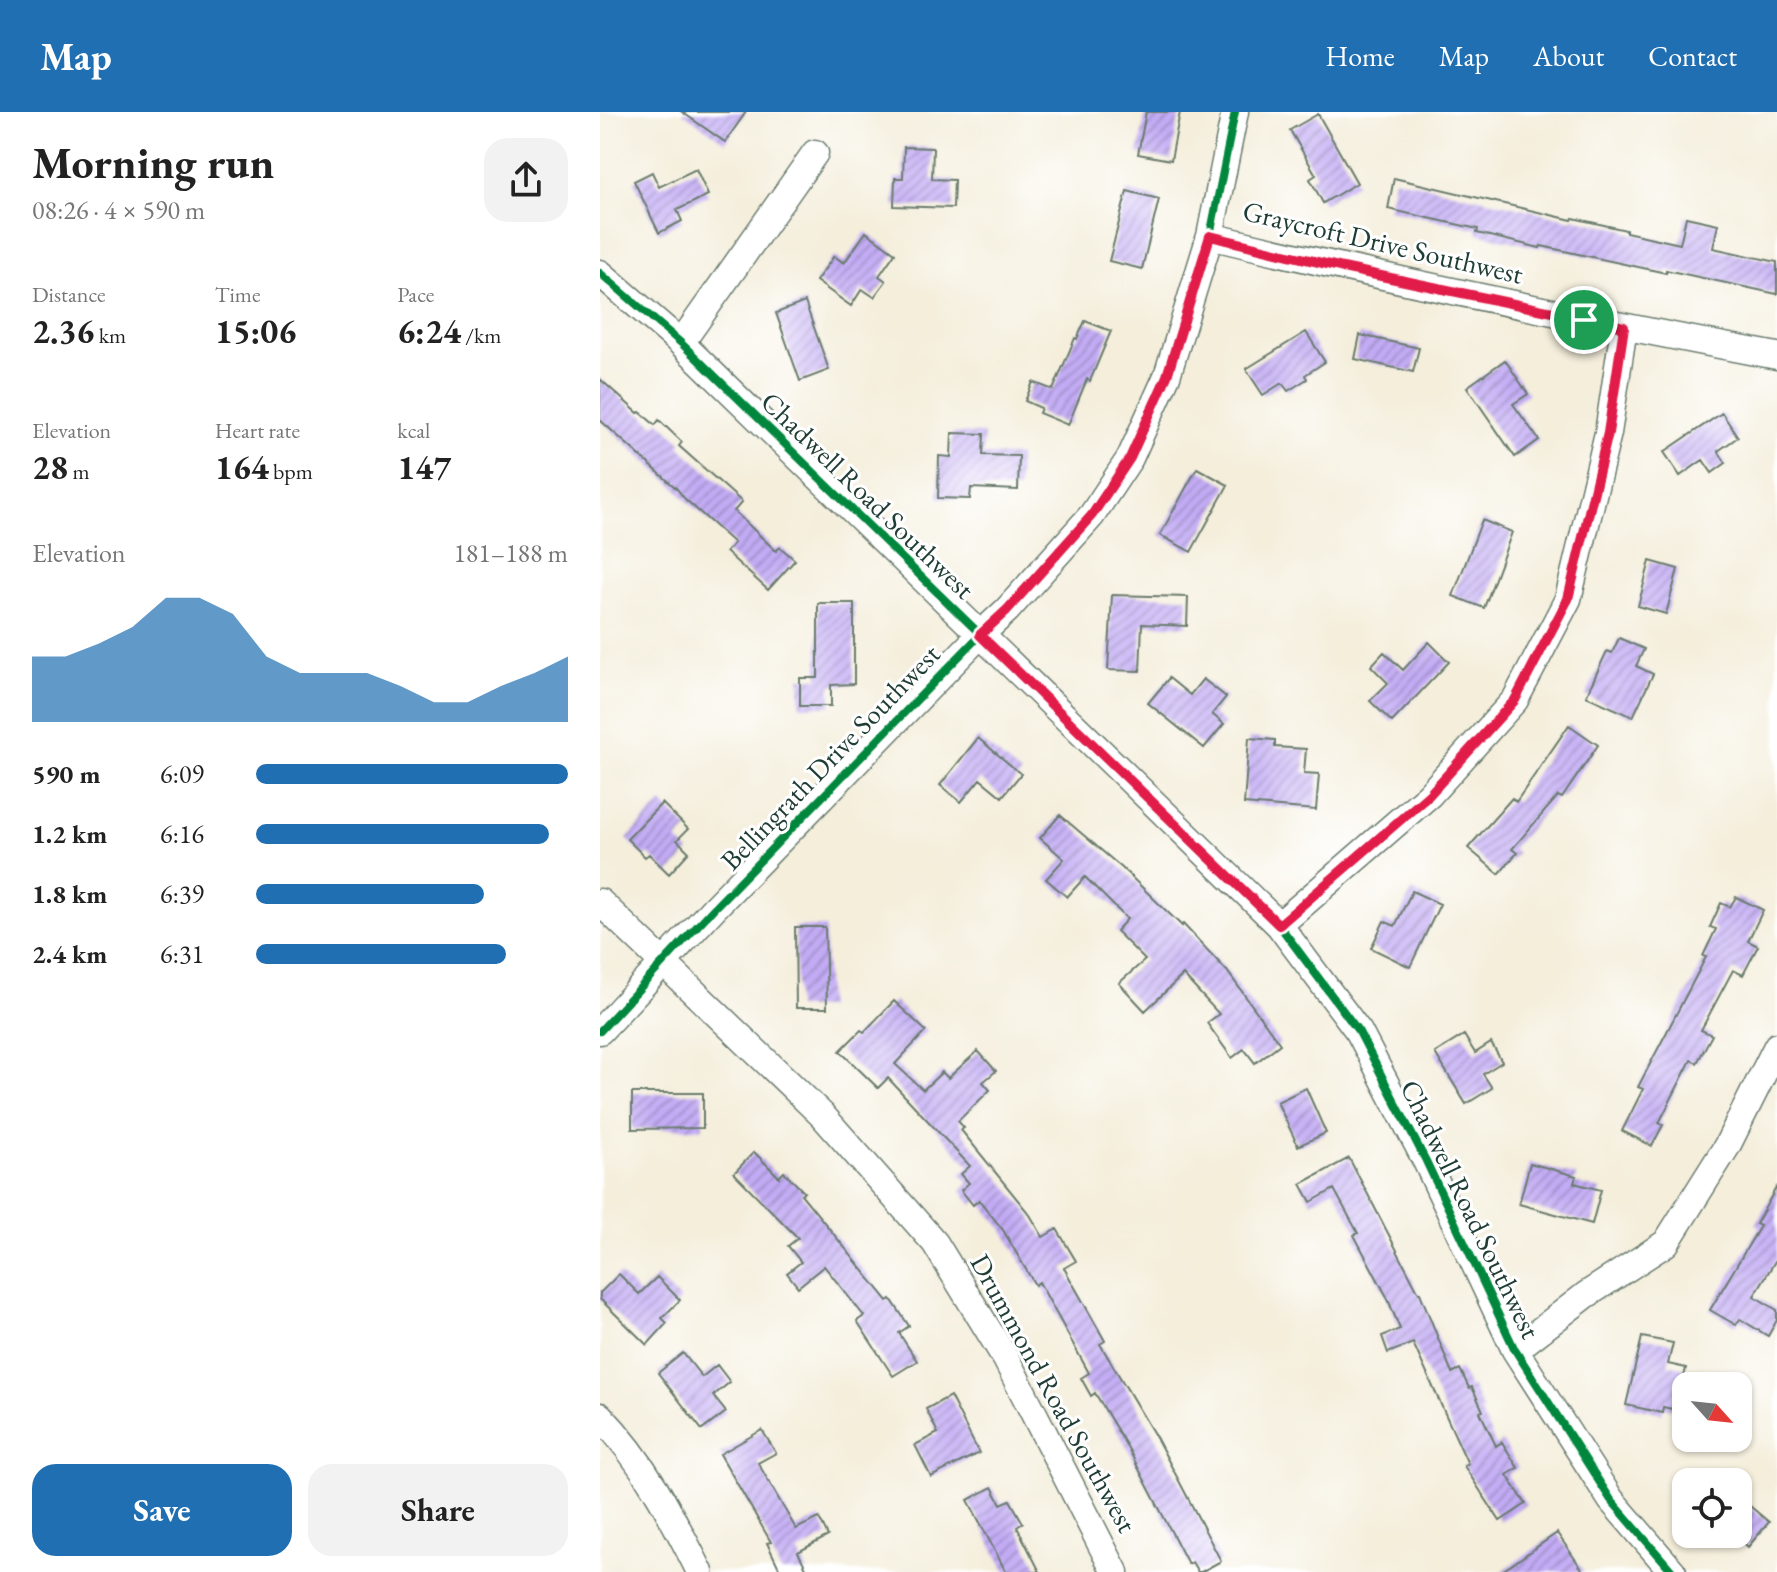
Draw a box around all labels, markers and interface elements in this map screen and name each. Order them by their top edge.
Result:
text: Map [40,32,112,81]
text: Home [1325,38,1395,74]
text: Map [1439,38,1489,74]
text: About [1533,38,1604,74]
text: Contact [1648,38,1737,74]
text: Morning run [32,134,274,191]
button: share [484,138,568,222]
street label: Graycroft Drive Southwest [1239,192,1527,292]
text: 08:26 · 4 × 590 m [32,193,205,227]
text: Distance [32,280,105,309]
text: Time [215,280,260,309]
text: Pace [397,280,434,309]
pin [1550,286,1618,354]
icon: arrive [1562,298,1606,342]
text: 2.36 [32,309,94,353]
text: 15:06 [215,309,296,353]
text: 6:24 [397,309,461,353]
text: km [94,321,126,350]
text: /km [461,321,502,350]
street label: Chadwell Road Southwest [753,384,983,607]
text: Elevation [32,416,111,445]
text: Heart rate [215,416,300,445]
text: kcal [397,416,430,445]
text: 28 [32,445,68,489]
text: 164 [215,445,269,489]
text: 147 [397,445,451,489]
text: m [68,457,90,486]
text: bpm [269,457,313,486]
text: Elevation [32,536,126,570]
text: 181–188 m [453,536,568,570]
street label: Bellingrath Drive Southwest [713,636,948,878]
text: 590 m [32,757,100,791]
text: 6:09 [160,757,204,791]
text: 1.2 km [32,817,107,851]
text: 6:16 [160,817,204,851]
text: 1.8 km [32,877,107,911]
text: 6:39 [160,877,204,911]
text: 2.4 km [32,937,107,971]
text: 6:31 [160,937,204,971]
street label: Chadwell Road Southwest [1393,1074,1549,1345]
street label: Drummond Road Southwest [962,1247,1146,1539]
north arrow [1672,1372,1752,1452]
map controls [1672,1372,1752,1548]
button: Save [32,1464,292,1556]
button: Share [308,1464,568,1556]
button: locate [1672,1468,1752,1548]

